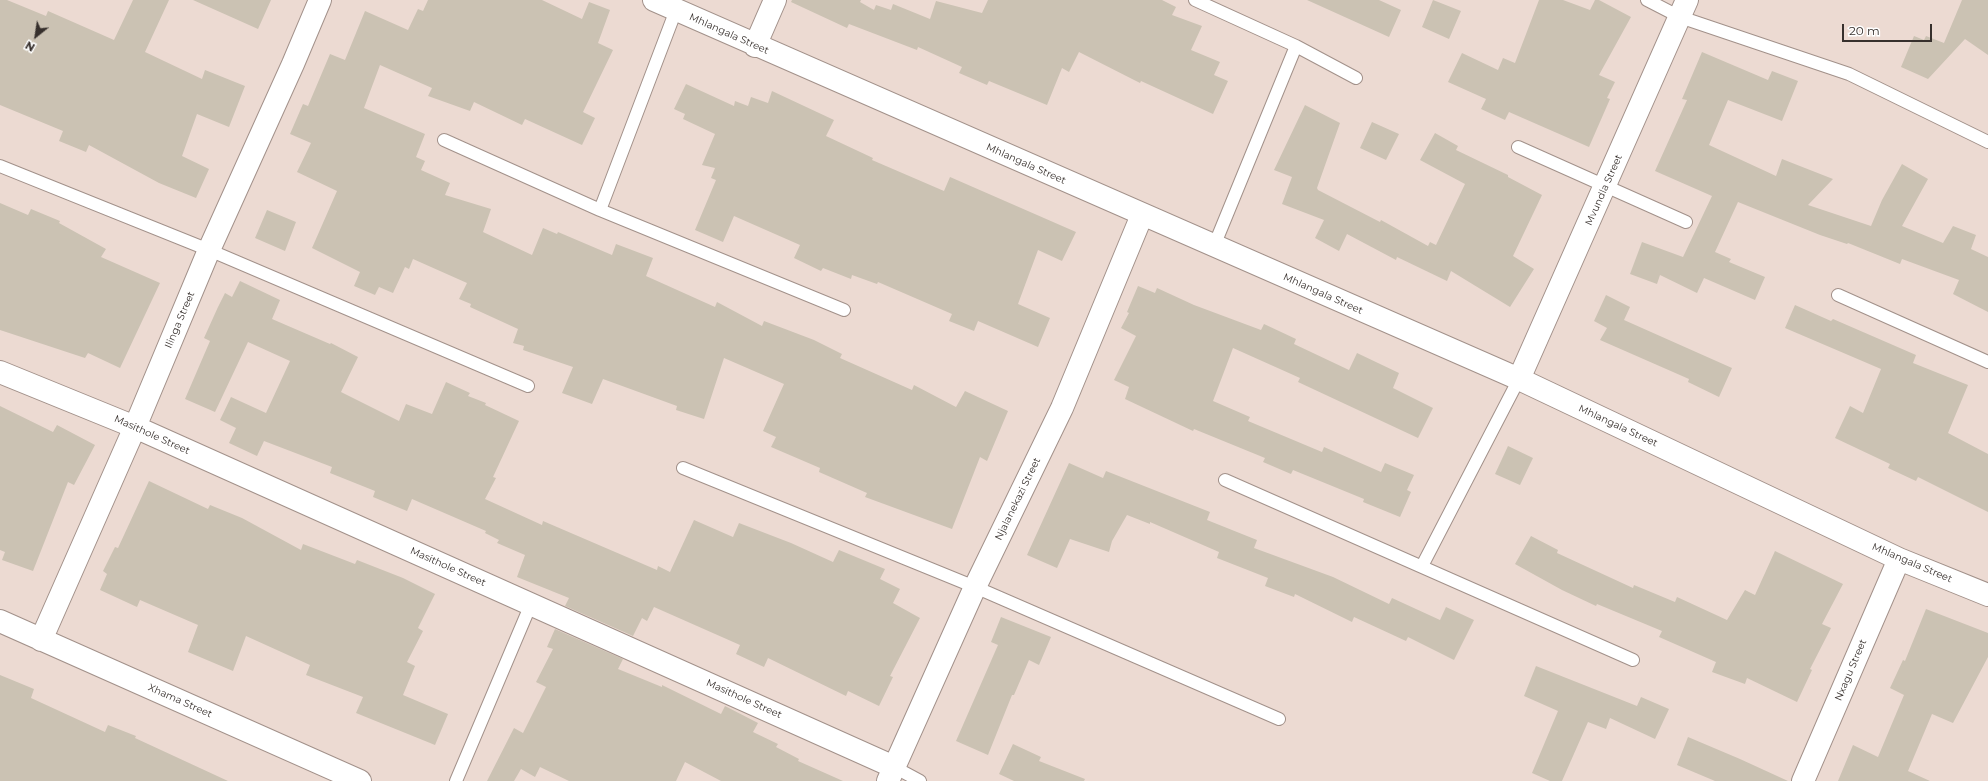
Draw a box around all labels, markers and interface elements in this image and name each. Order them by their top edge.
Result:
street label: Mhlangala Street [687,11,771,57]
north arrow [16,16,56,56]
scale bar [1844,16,1934,42]
text: 20 m [1849,23,1880,38]
text: N [23,38,37,55]
street label: Mhlangala Street [984,141,1068,187]
street label: Mvundla Street [1583,153,1625,227]
street label: Mhlangala Street [1281,271,1365,317]
street label: Ilinga Street [163,290,197,350]
street label: Mhlangala Street [1577,402,1659,450]
street label: Masithole Street [112,413,192,457]
street label: Njalanekazi Street [993,456,1043,542]
street label: Mhlangala Street [1870,541,1954,585]
street label: Masithole Street [408,545,488,589]
street label: Nxagu Street [1833,637,1869,703]
street label: Masithole Street [704,677,784,721]
street label: Xhama Street [146,682,214,720]

